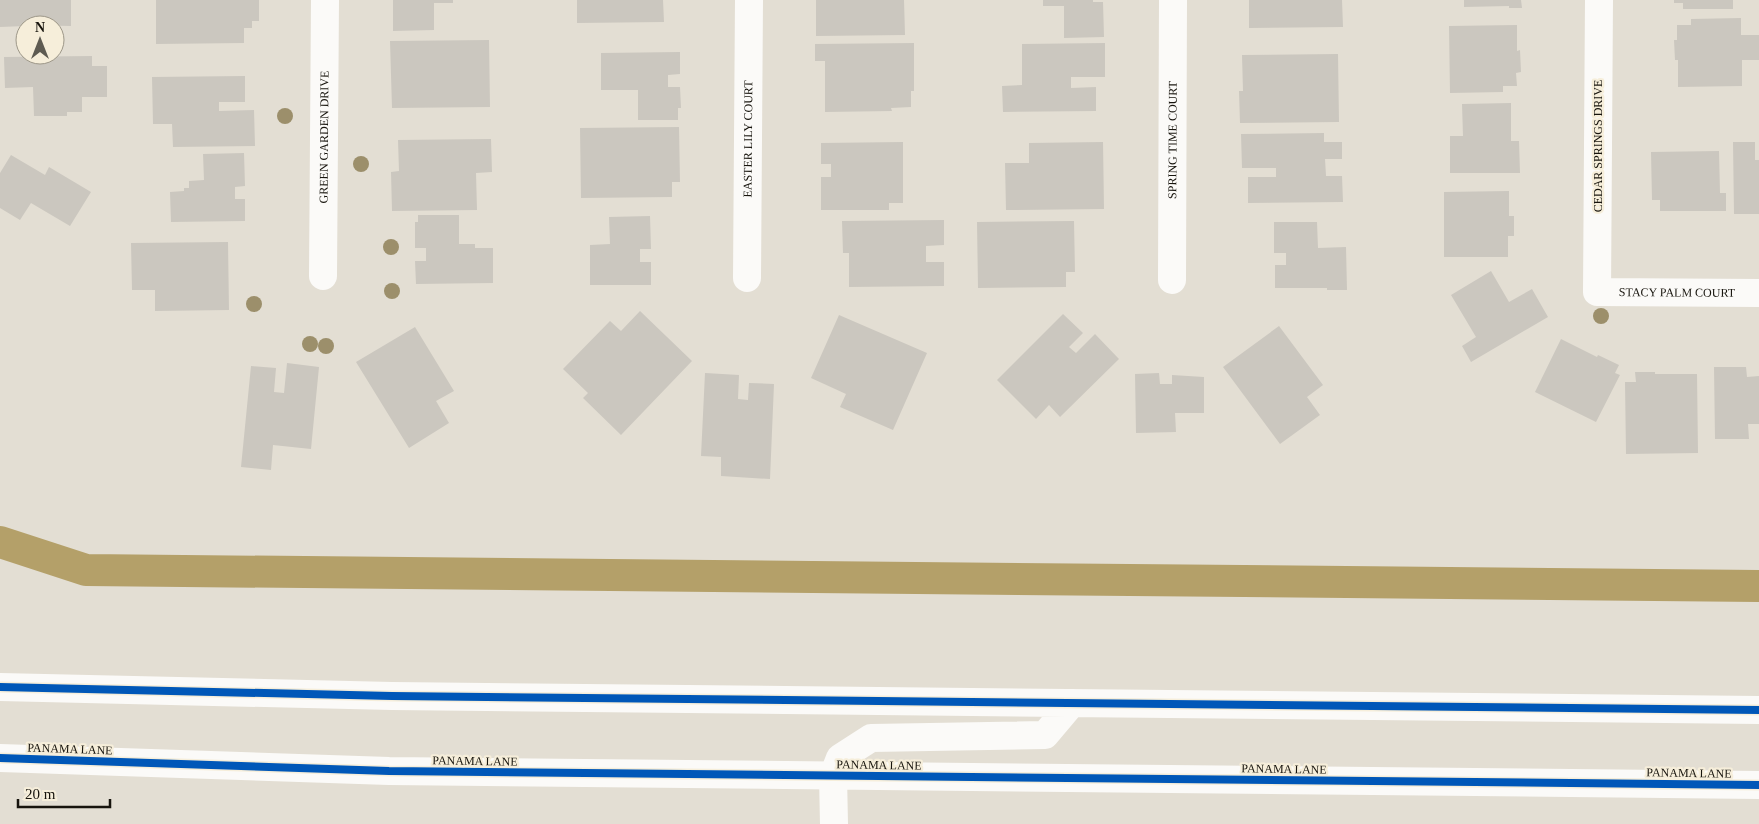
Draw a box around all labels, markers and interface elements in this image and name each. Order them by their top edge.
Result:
north arrow [15,15,65,65]
text: N [35,20,45,35]
street label: GREEN GARDEN DRIVE [317,71,331,203]
street label: EASTER LILY COURT [741,80,755,198]
street label: SPRING TIME COURT [1165,80,1180,199]
street label: CEDAR SPRINGS DRIVE [1591,80,1605,212]
street label: STACY PALM COURT [1619,285,1736,300]
street label: PANAMA LANE [27,741,113,757]
street label: PANAMA LANE [432,753,518,769]
street label: PANAMA LANE [836,757,922,773]
street label: PANAMA LANE [1241,761,1327,777]
street label: PANAMA LANE [1646,765,1732,781]
scale bar [18,776,110,808]
text: 20 m [25,786,56,802]

